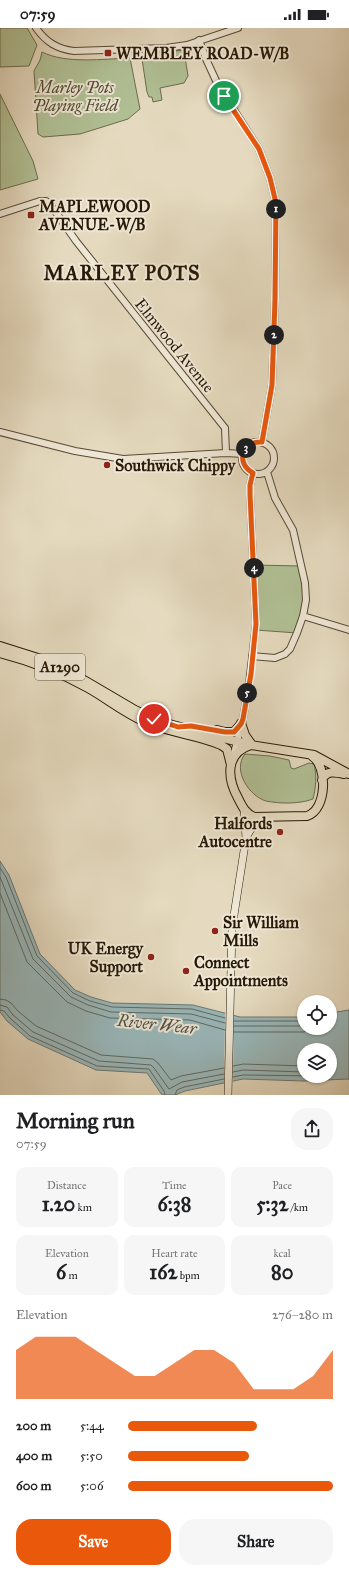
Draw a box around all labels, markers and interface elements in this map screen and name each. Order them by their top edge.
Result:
text: 07:59 [20,5,56,23]
place label: WEMBLEY ROAD-W/B [116,44,289,63]
marker: WEMBLEY ROAD-W/B [103,48,113,58]
park label: Marley Pots Playing Field [32,78,120,115]
pin [207,79,241,113]
icon: arrive [213,85,235,107]
place label: MAPLEWOOD AVENUE-W/B [38,197,151,234]
pin: 1 [266,199,286,219]
text: 1 [274,202,278,215]
marker: MAPLEWOOD AVENUE-W/B [26,210,36,220]
district label: MARLEY POTS [43,261,201,285]
street label: Elmwood Avenue [131,295,218,396]
pin: 2 [264,325,284,345]
text: 2 [271,328,277,341]
pin: 3 [236,438,256,458]
text: 3 [244,441,248,454]
place label: Southwick Chippy [115,456,237,476]
marker: Southwick Chippy [102,460,112,470]
pin: 4 [244,558,264,578]
text: 4 [251,561,257,574]
road number: A1290 [35,654,85,680]
pin: 5 [237,683,257,703]
text: 5 [244,686,250,699]
pin [137,702,171,736]
icon: check [143,708,165,730]
place label: Halfords Autocentre [198,814,272,851]
marker: Halfords Autocentre [275,827,285,837]
place label: Sir William Mills [223,913,299,950]
marker: Sir William Mills [210,926,220,936]
place label: UK Energy Support [68,939,145,977]
marker: UK Energy Support [146,952,156,962]
place label: Connect Appointments [193,953,288,991]
marker: Connect Appointments [181,966,191,976]
map controls [297,995,337,1083]
button: locate [297,995,337,1035]
water label: River Wear [115,1010,199,1039]
button: layers [297,1043,337,1083]
text: Morning run [16,1107,135,1134]
button: share [291,1108,333,1150]
text: 07:59 [16,1136,47,1152]
text: Distance [47,1179,87,1192]
text: Time [162,1179,187,1192]
text: Pace [272,1179,292,1192]
text: 1.20 [42,1192,75,1216]
text: 6:38 [158,1192,191,1216]
text: 5:32 [256,1192,288,1216]
text: km [75,1201,92,1214]
text: /km [288,1201,308,1214]
text: Elevation [45,1247,89,1260]
text: Heart rate [151,1247,198,1260]
text: kcal [274,1247,291,1260]
text: 6 [56,1260,66,1284]
text: 162 [149,1260,177,1284]
text: 80 [271,1260,293,1284]
text: m [66,1269,78,1282]
text: bpm [177,1269,200,1282]
text: Elevation [16,1307,68,1323]
text: 276–280 m [272,1307,333,1323]
text: 200 m [16,1418,51,1434]
text: 5:44 [80,1418,104,1434]
text: 400 m [16,1448,52,1464]
text: 5:50 [80,1448,103,1464]
text: 600 m [16,1478,52,1494]
text: 5:06 [80,1478,104,1494]
button: Save [16,1519,171,1565]
button: Share [179,1519,333,1565]

